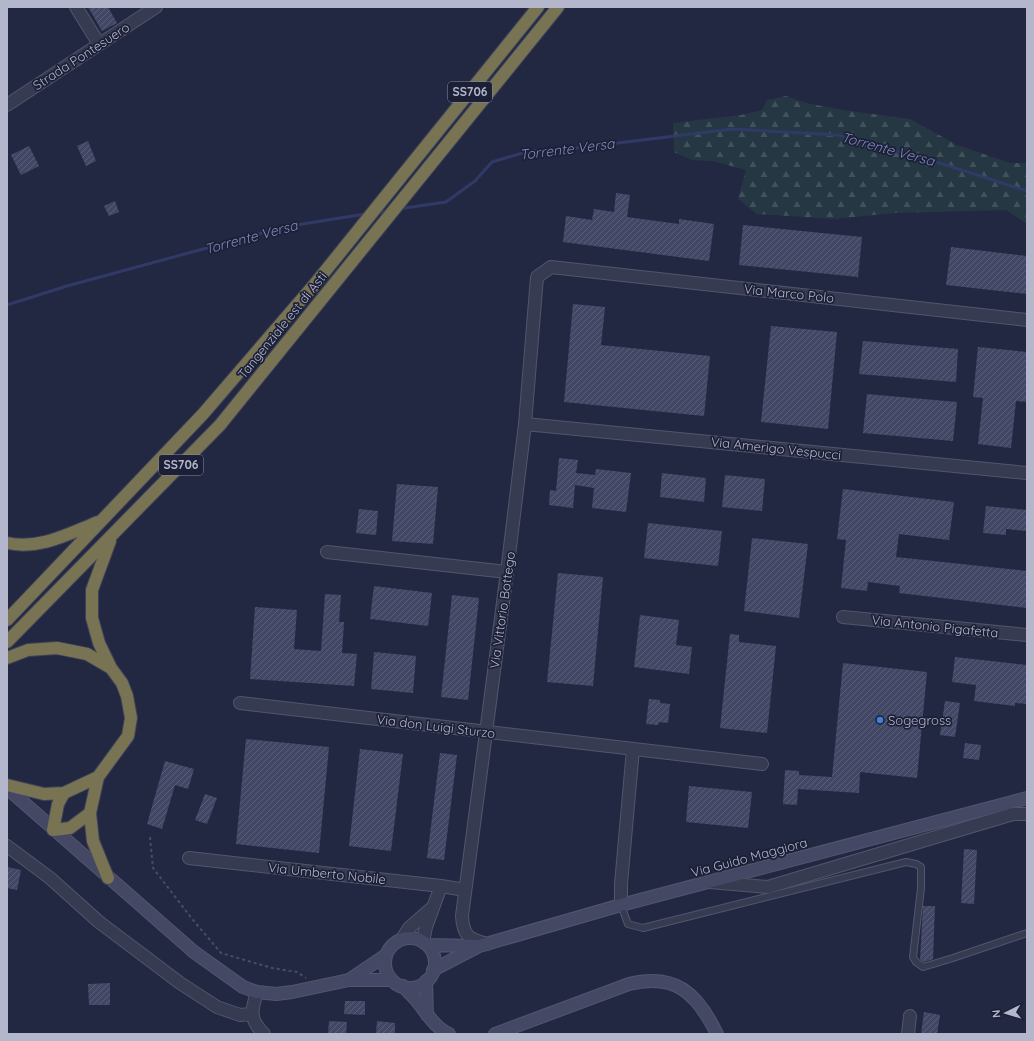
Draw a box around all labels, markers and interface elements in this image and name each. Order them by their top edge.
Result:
street label: Strada Pontesuero [30,19,132,93]
road number: SS706 [448,82,492,102]
water label: Torrente Versa [840,128,938,170]
water label: Torrente Versa [518,134,617,164]
water label: Torrente Versa [203,216,301,258]
street label: Tangenziale est di Asti [234,268,330,382]
street label: Via Marco Polo [743,280,835,306]
street label: Via Amerigo Vespucci [710,433,842,463]
road number: SS706 [159,455,203,475]
street label: Via Vittorio Bottego [486,550,518,670]
street label: Via Antonio Pigafetta [871,611,999,641]
street label: Via don Luigi Sturzo [376,711,496,741]
place label: Sogegross [888,712,951,728]
marker: Sogegross [875,715,885,725]
street label: Via Guido Maggiora [689,834,809,880]
street label: Via Umberto Nobile [267,859,387,887]
north arrow [986,993,1026,1033]
text: N [989,1009,1003,1019]

